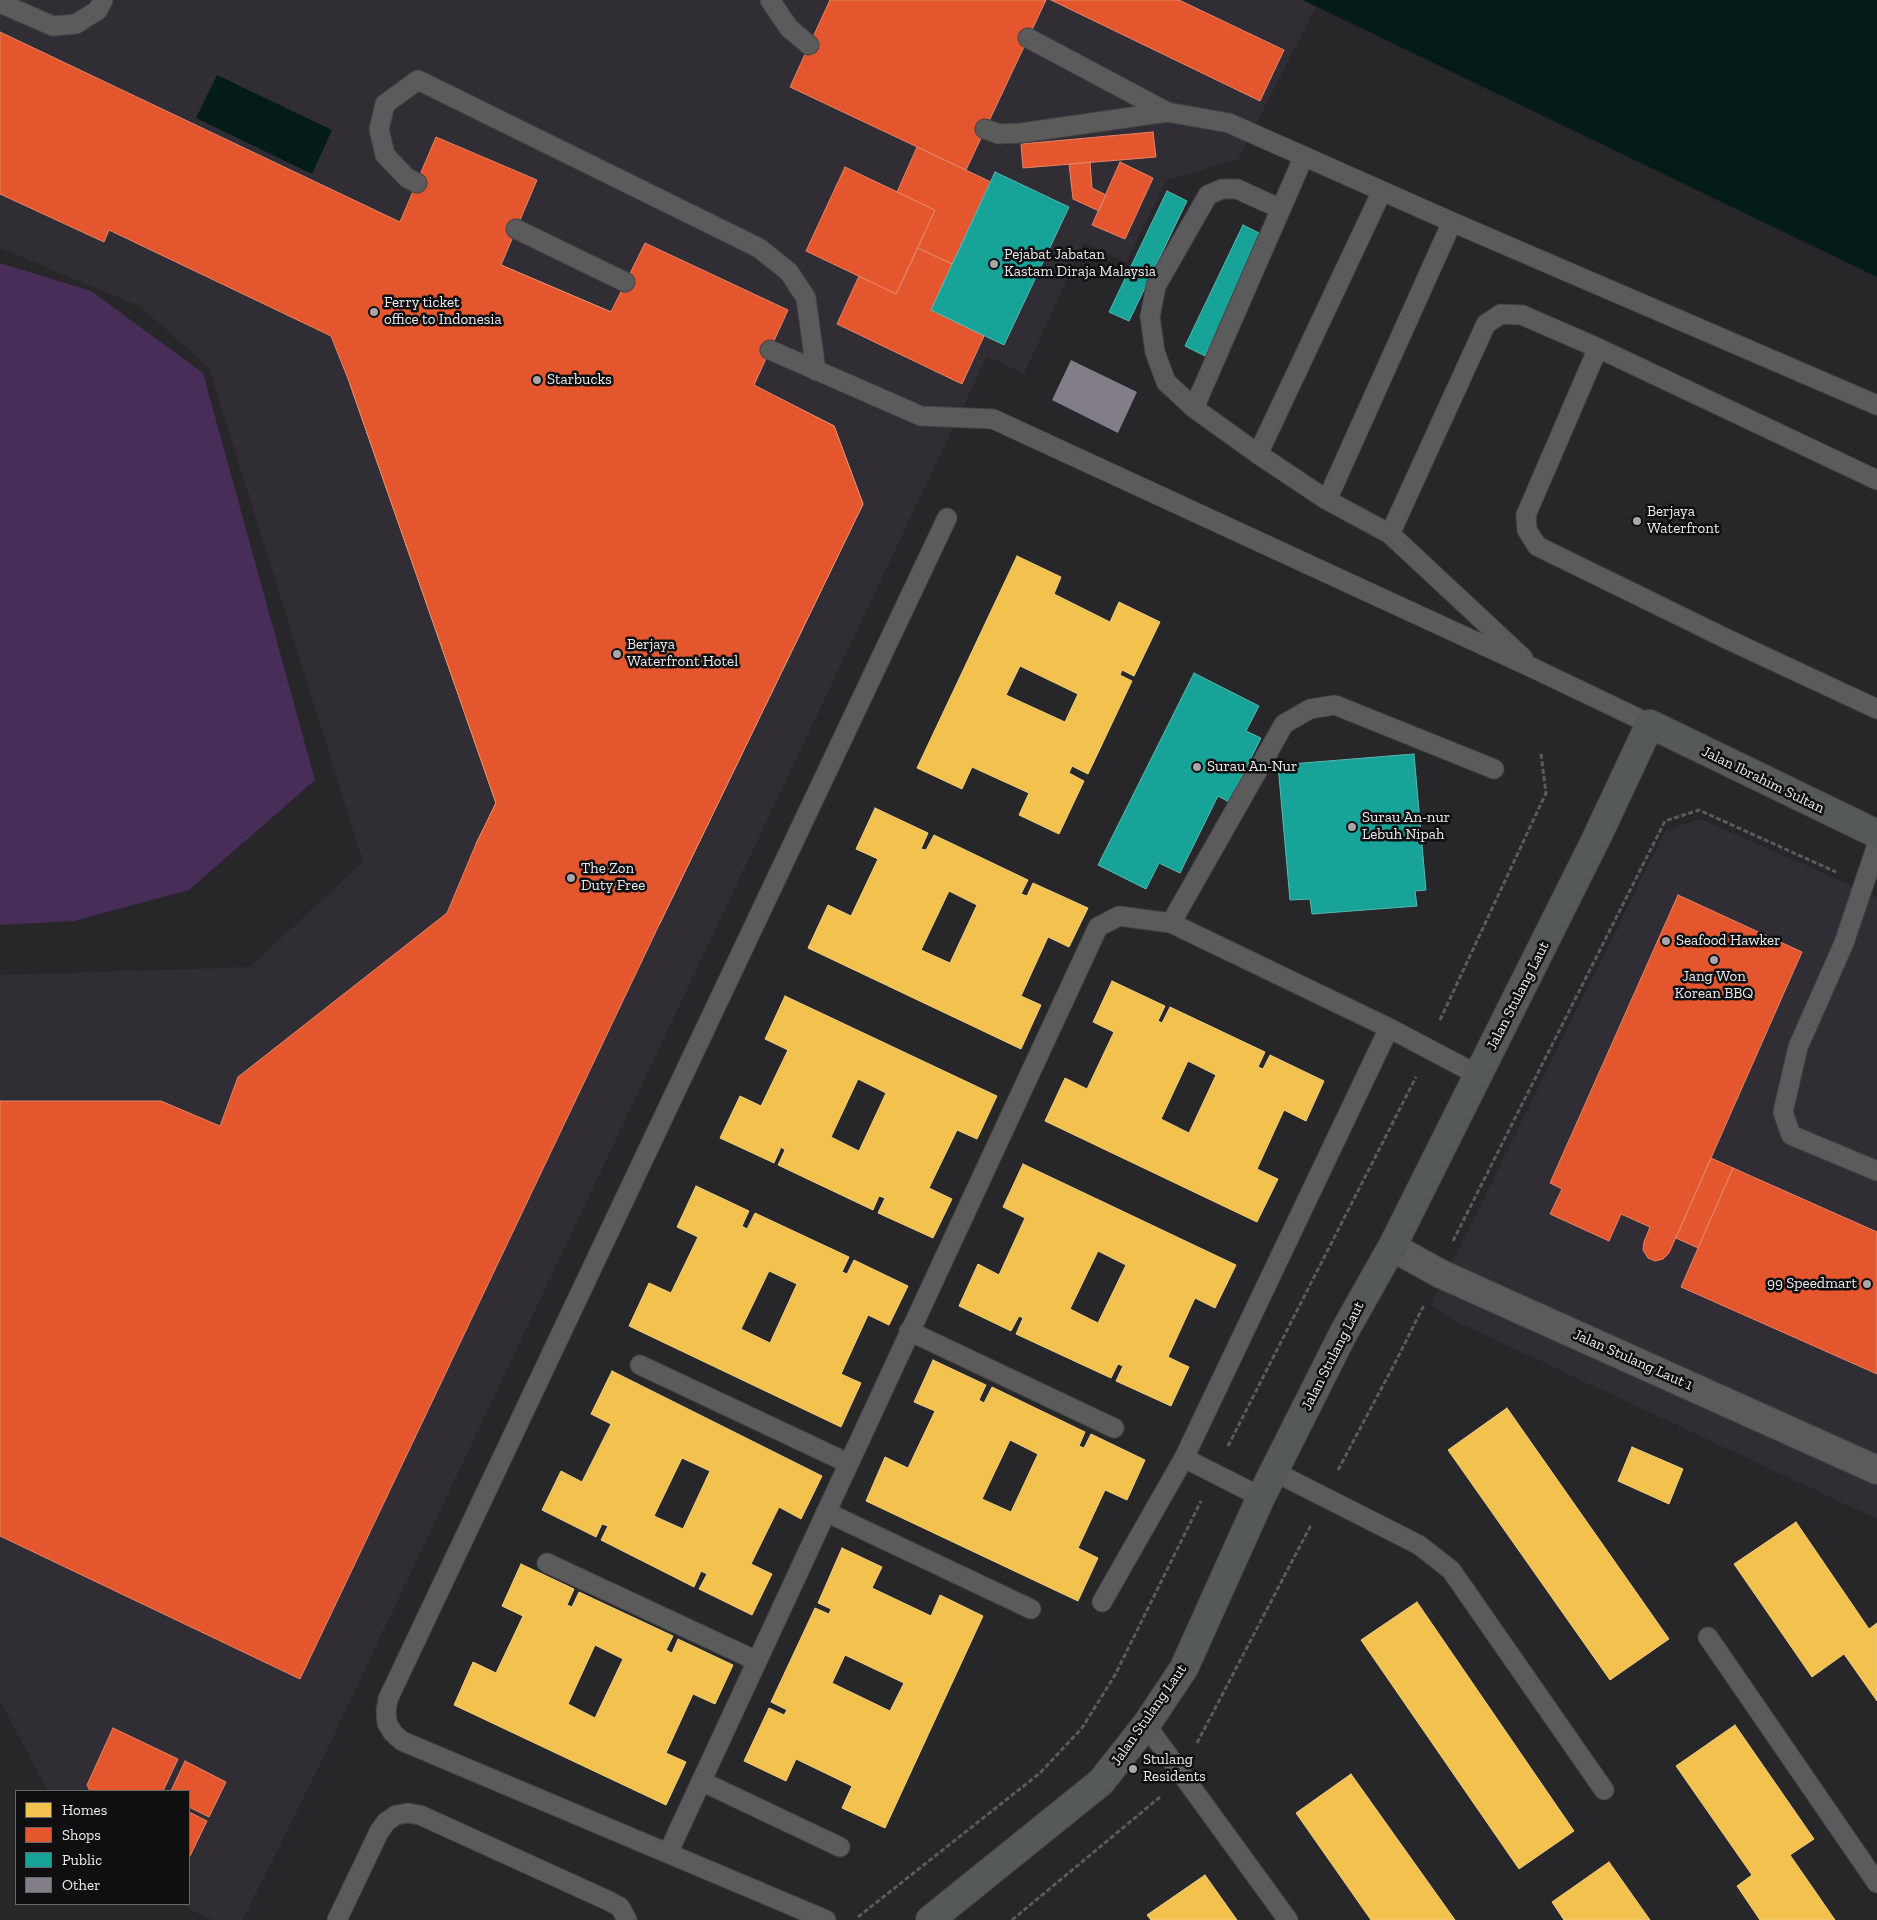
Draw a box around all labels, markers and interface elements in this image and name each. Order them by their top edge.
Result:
place label: Pejabat Jabatan Kastam Diraja Malaysia [1004,246,1156,281]
marker: Pejabat Jabatan Kastam Diraja Malaysia [988,258,1000,270]
place label: Ferry ticket office to Indonesia [384,294,502,329]
marker: Ferry ticket office to Indonesia [368,306,380,318]
place label: Starbucks [547,371,612,389]
marker: Starbucks [531,374,543,386]
place label: Berjaya Waterfront [1647,503,1719,538]
marker: Berjaya Waterfront [1631,515,1643,527]
place label: Berjaya Waterfront Hotel [627,636,738,671]
marker: Berjaya Waterfront Hotel [611,648,623,660]
street label: Jalan Ibrahim Sultan [1699,743,1827,817]
place label: Surau An-Nur [1207,758,1297,776]
marker: Surau An-Nur [1191,761,1203,773]
place label: Surau An-nur Lebuh Nipah [1362,809,1450,844]
marker: Surau An-nur Lebuh Nipah [1346,821,1358,833]
place label: The Zon Duty Free [581,860,645,895]
marker: The Zon Duty Free [565,872,577,884]
place label: Seafood Hawker [1676,932,1780,950]
marker: Seafood Hawker [1660,935,1672,947]
street label: Jalan Stulang Laut [1483,939,1553,1053]
marker: Jang Won Korean BBQ [1708,954,1720,966]
place label: Jang Won Korean BBQ [1675,968,1753,1003]
place label: 99 Speedmart [1767,1275,1857,1293]
marker: 99 Speedmart [1861,1278,1873,1290]
street label: Jalan Stulang Laut [1298,1299,1368,1413]
street label: Jalan Stulang Laut 1 [1570,1326,1696,1394]
street label: Jalan Stulang Laut [1107,1661,1191,1769]
place label: Stulang Residents [1143,1751,1206,1786]
marker: Stulang Residents [1127,1763,1139,1775]
legend [15,1790,190,1905]
text: Homes [62,1801,107,1819]
text: Shops [62,1826,101,1844]
text: Public [62,1851,102,1869]
text: Other [62,1876,100,1894]

